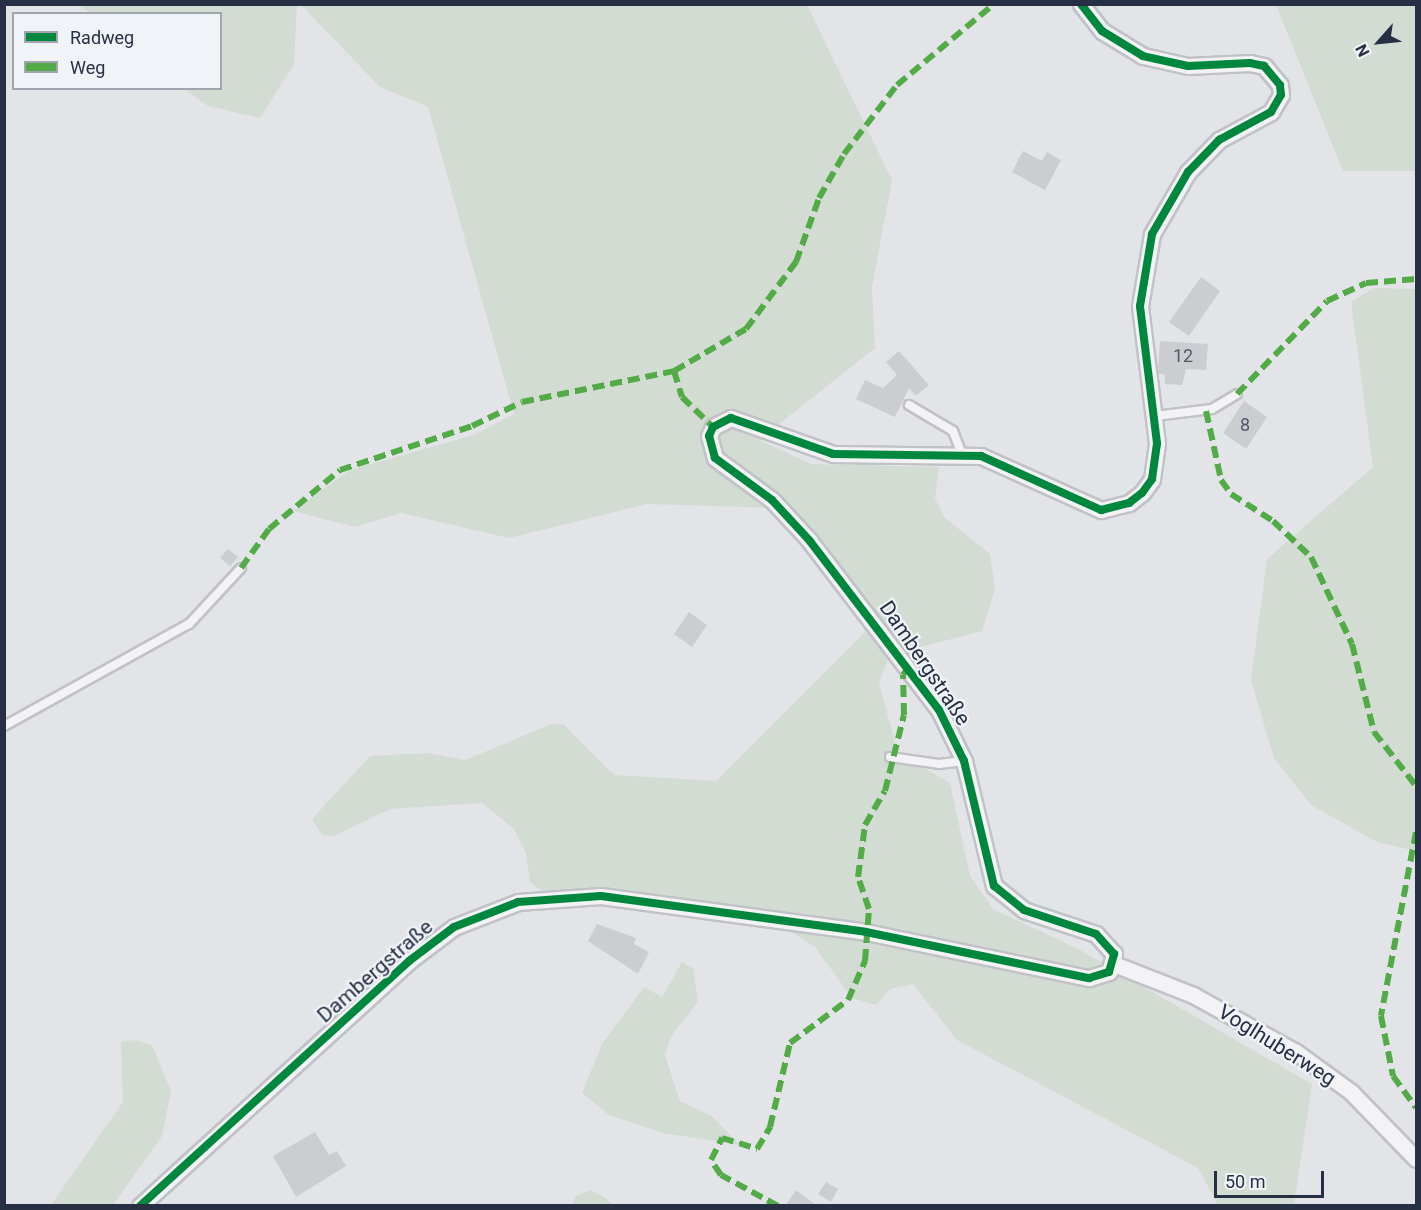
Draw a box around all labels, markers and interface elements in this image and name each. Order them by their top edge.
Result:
legend [12,12,222,90]
north arrow [1349,12,1409,72]
text: Radweg [70,27,134,48]
text: N [1351,41,1374,60]
text: Weg [70,57,105,78]
house number: 12 [1173,345,1193,367]
house number: 8 [1240,414,1250,436]
street label: Dambergstraße [874,596,976,730]
street label: Dambergstraße [312,914,438,1028]
street label: Voglhuberweg [1214,999,1340,1091]
scale bar [1217,1159,1326,1197]
text: 50 m [1225,1171,1265,1192]

